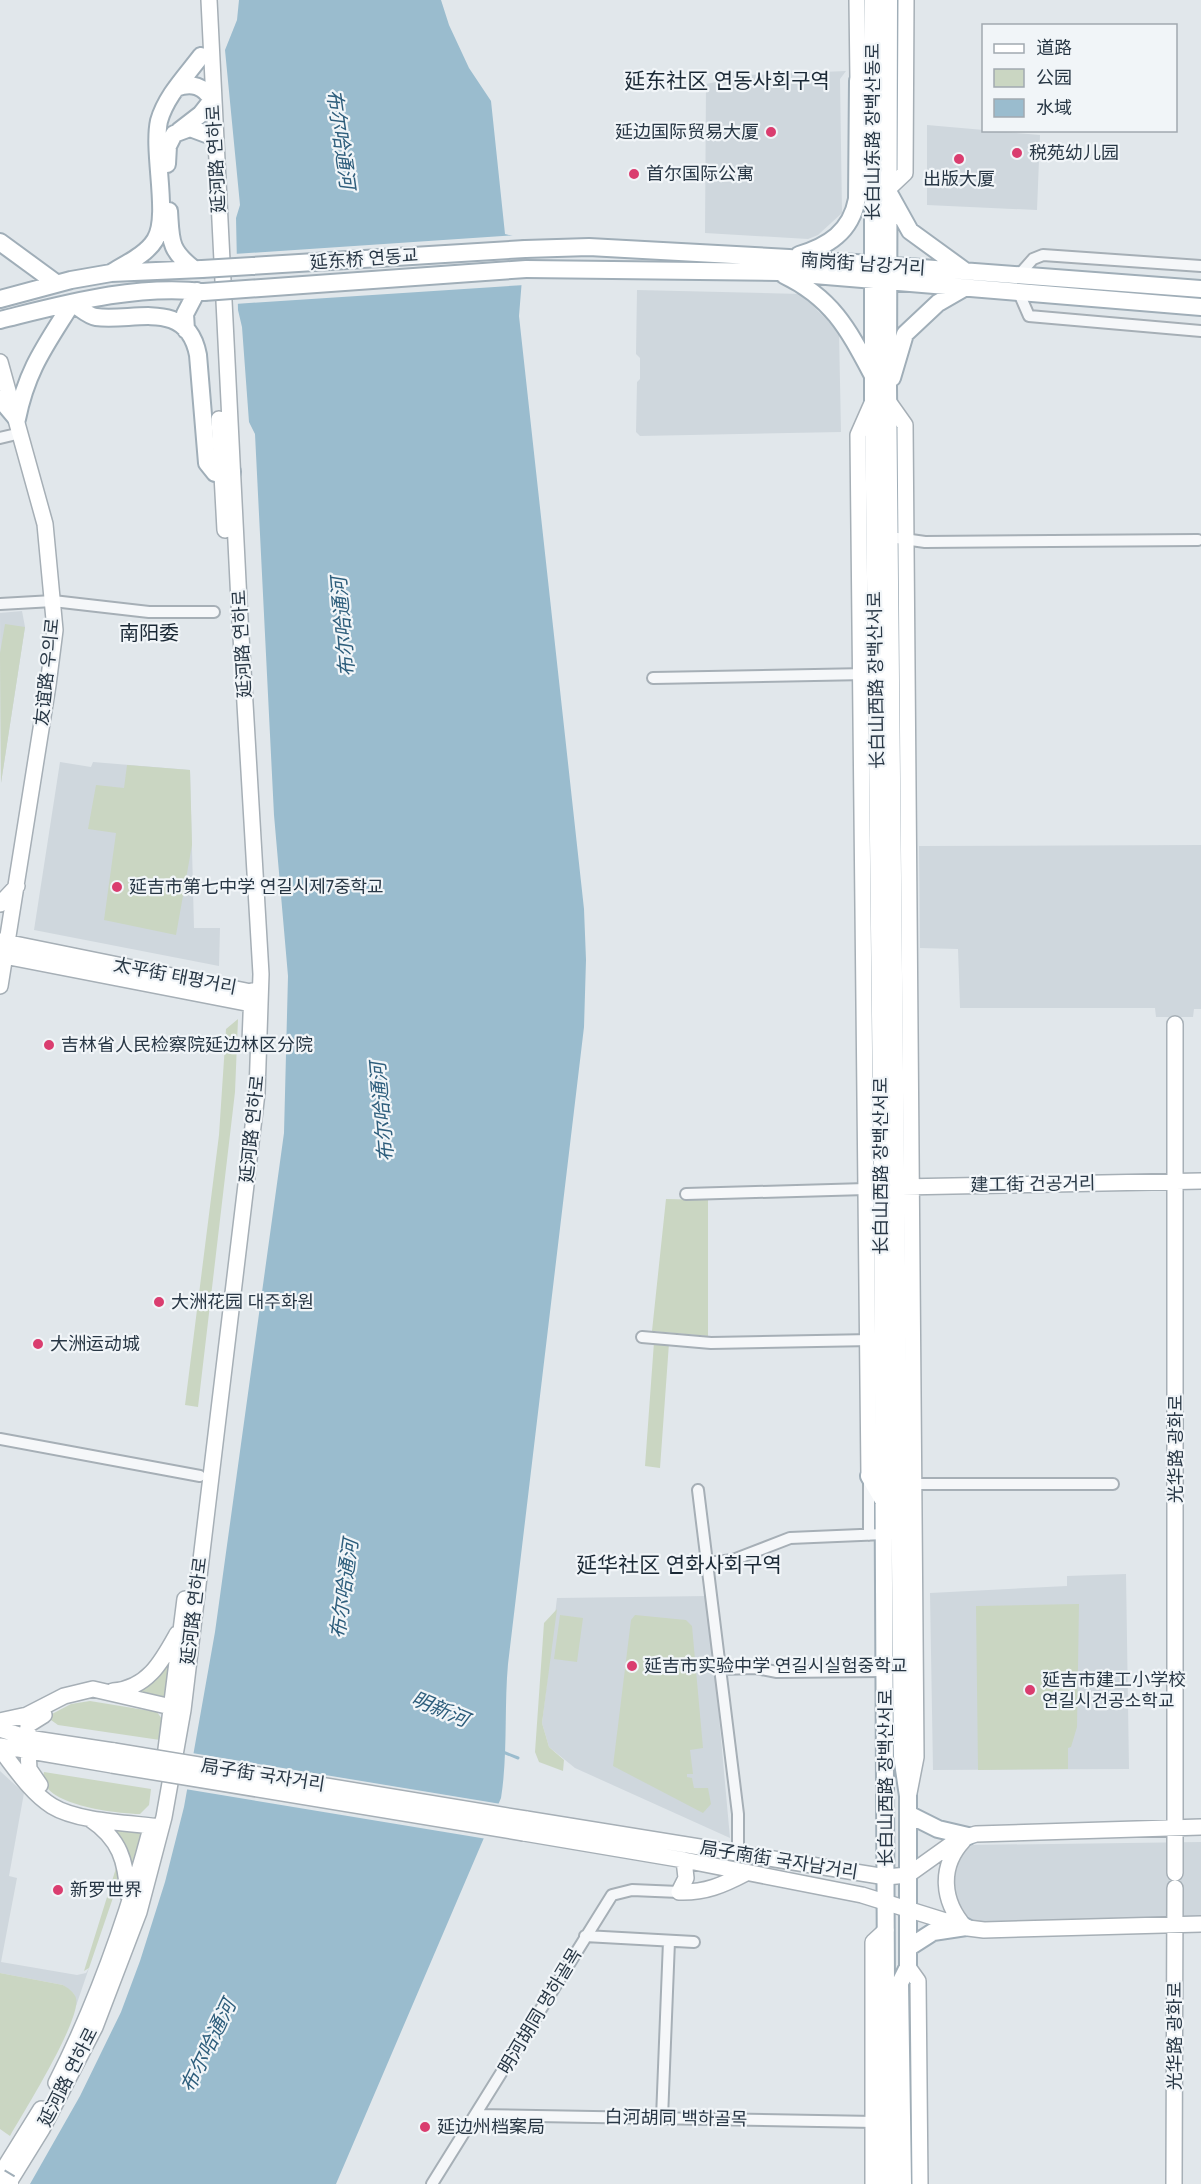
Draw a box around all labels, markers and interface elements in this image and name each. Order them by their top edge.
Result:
legend [982,24,1177,132]
text: 道路 [1036,37,1072,59]
street label: 长白山东路 장백산동로 [862,43,884,221]
text: 公园 [1036,67,1072,89]
district label: 延东社区 연동사회구역 [624,68,830,94]
water label: 布尔哈通河 [322,88,360,194]
text: 水域 [1036,97,1072,119]
street label: 延河路 연하로 [202,104,230,214]
place label: 延边国际贸易大厦 [615,121,759,143]
marker: 延边国际贸易大厦 [764,125,778,139]
place label: 税苑幼儿园 [1029,142,1119,164]
marker: 税苑幼儿园 [1010,146,1024,160]
marker: 出版大厦 [952,152,966,166]
place label: 首尔国际公寓 [646,163,754,185]
marker: 首尔国际公寓 [627,167,641,181]
place label: 出版大厦 [923,168,995,190]
street label: 延东桥 연동교 [309,244,419,274]
street label: 南岗街 남강거리 [800,249,926,279]
water label: 布尔哈通河 [326,572,359,678]
street label: 延河路 연하로 [228,589,256,699]
street label: 长白山西路 장백산서로 [863,591,889,769]
street label: 友谊路 우의로 [30,617,64,727]
district label: 南阳委 [119,621,179,645]
place label: 延吉市第七中学 연길시제7중학교 [129,876,384,898]
marker: 延吉市第七中学 연길시제7중학교 [110,880,124,894]
street label: 太平街 태평거리 [112,953,238,999]
place label: 吉林省人民检察院延边林区分院 [61,1034,313,1056]
marker: 吉林省人民检察院延边林区分院 [42,1038,56,1052]
water label: 布尔哈通河 [365,1057,398,1163]
street label: 延河路 연하로 [235,1074,269,1184]
street label: 长白山西路 장백산서로 [870,1077,892,1255]
street label: 建工街 건공거리 [970,1172,1096,1196]
place label: 大洲花园 대주화원 [171,1291,314,1313]
marker: 大洲花园 대주화원 [152,1295,166,1309]
place label: 大洲运动城 [50,1333,140,1355]
marker: 大洲运动城 [31,1337,45,1351]
street label: 光华路 광화로 [1165,1395,1187,1503]
water label: 布尔哈通河 [325,1534,363,1640]
district label: 延华社区 연화사회구역 [576,1552,782,1578]
street label: 延河路 연하로 [176,1556,212,1666]
place label: 延吉市实验中学 연길시실험중학교 [644,1655,907,1677]
marker: 延吉市实验中学 연길시실험중학교 [625,1659,639,1673]
place label: 延吉市建工小学校 연길시건공소학교 [1042,1669,1186,1712]
marker: 延吉市建工小学校 연길시건공소학교 [1023,1683,1037,1697]
water label: 明新河 [408,1686,476,1733]
street label: 长白山西路 장백산서로 [875,1689,897,1867]
street label: 局子街 국자거리 [200,1754,326,1796]
street label: 局子南街 국자남거리 [698,1837,860,1883]
place label: 新罗世界 [70,1879,142,1901]
marker: 新罗世界 [51,1883,65,1897]
street label: 明河胡同 명하골목 [494,1944,586,2078]
street label: 光华路 광화로 [1164,1982,1186,2090]
water label: 布尔哈通河 [175,1992,242,2096]
street label: 延河路 연하로 [34,2024,102,2130]
street label: 白河胡同 백하골목 [604,2106,748,2130]
place label: 延边州档案局 [437,2116,545,2138]
marker: 延边州档案局 [418,2120,432,2134]

